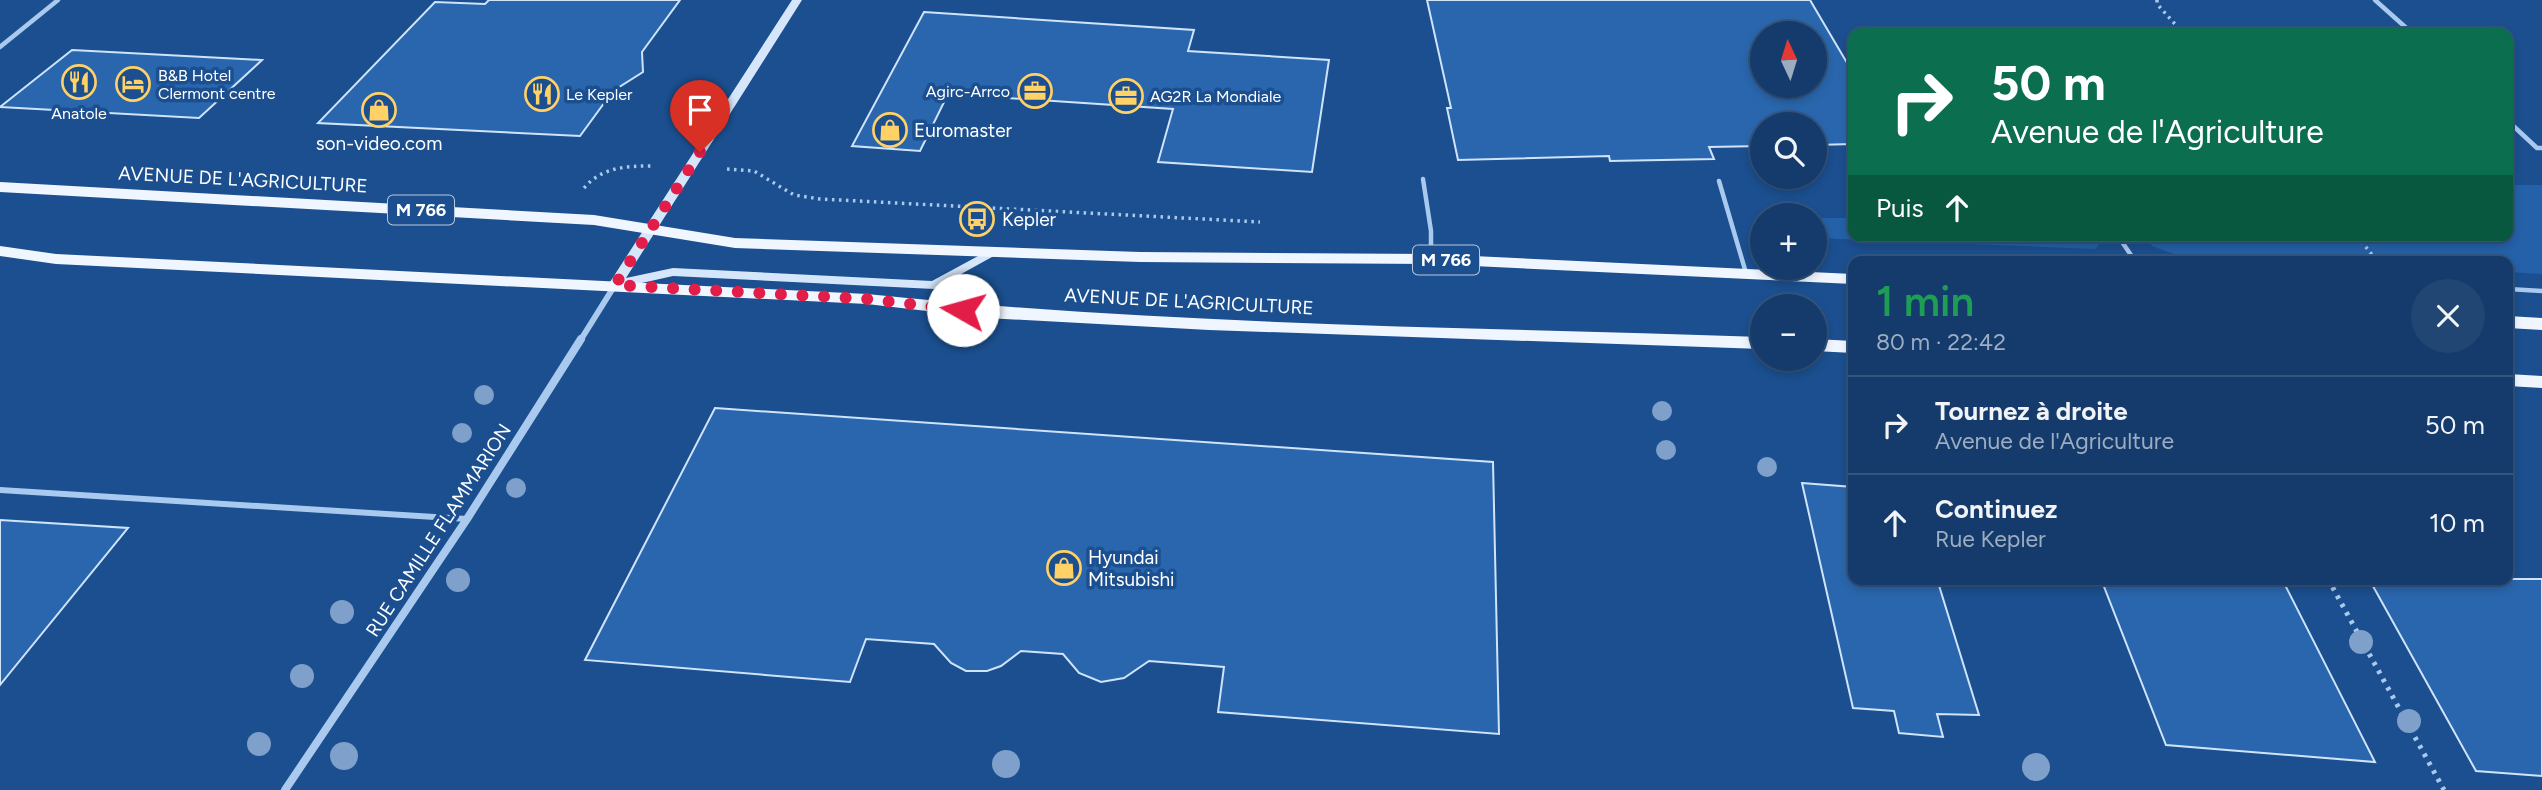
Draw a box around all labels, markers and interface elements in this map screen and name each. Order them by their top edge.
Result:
north arrow [1750,21,1827,98]
map controls [1750,21,1827,371]
text: 50 m [1991,53,2106,112]
icon: right [1876,56,1967,147]
restaurant icon: Anatole [60,63,98,101]
hotel icon: B&B Hotel Clermont centre [114,65,152,103]
place label: B&B Hotel Clermont centre [158,66,276,103]
office icon: Agirc-Arrco [1016,72,1054,110]
restaurant icon: Le Kepler [523,75,561,113]
office icon: AG2R La Mondiale [1107,77,1145,115]
pin [670,80,730,152]
place label: Agirc-Arrco [926,82,1010,101]
place label: Le Kepler [566,85,633,104]
place label: AG2R La Mondiale [1150,87,1281,106]
shop icon: son-video.com [360,91,398,129]
icon: arrive [681,91,719,129]
place label: Anatole [51,104,107,123]
shop icon: Euromaster [871,111,909,149]
button: search [1750,112,1827,189]
text: Avenue de l'Agriculture [1991,113,2324,151]
place label: Euromaster [914,119,1013,142]
place label: son-video.com [316,132,442,155]
street label: AVENUE DE L'AGRICULTURE [118,161,368,198]
icon: ahead [1938,189,1976,227]
text: Puis [1876,192,1924,224]
road number: M 766 [388,196,454,224]
bus stop icon: Kepler [958,200,996,238]
button: + [1750,203,1827,280]
place label: Kepler [1002,208,1057,231]
road number: M 766 [1413,246,1479,274]
position arrow [926,273,1000,347]
text: 1 min [1876,276,1974,327]
button: close [2411,279,2485,353]
street label: AVENUE DE L'AGRICULTURE [1064,283,1314,320]
button: − [1750,294,1827,371]
text: 80 m · 22:42 [1876,328,2006,356]
text: Tournez à droite [1935,395,2128,427]
icon: right [1876,406,1914,444]
text: 50 m [2425,409,2485,441]
street label: RUE CAMILLE FLAMMARION [361,419,516,641]
text: Avenue de l'Agriculture [1935,427,2174,455]
text: Continuez [1935,493,2057,525]
icon: ahead [1876,504,1914,542]
text: 10 m [2429,507,2485,539]
text: Rue Kepler [1935,525,2046,553]
place label: Hyundai Mitsubishi [1088,546,1175,591]
shop icon: Hyundai Mitsubishi [1045,549,1083,587]

